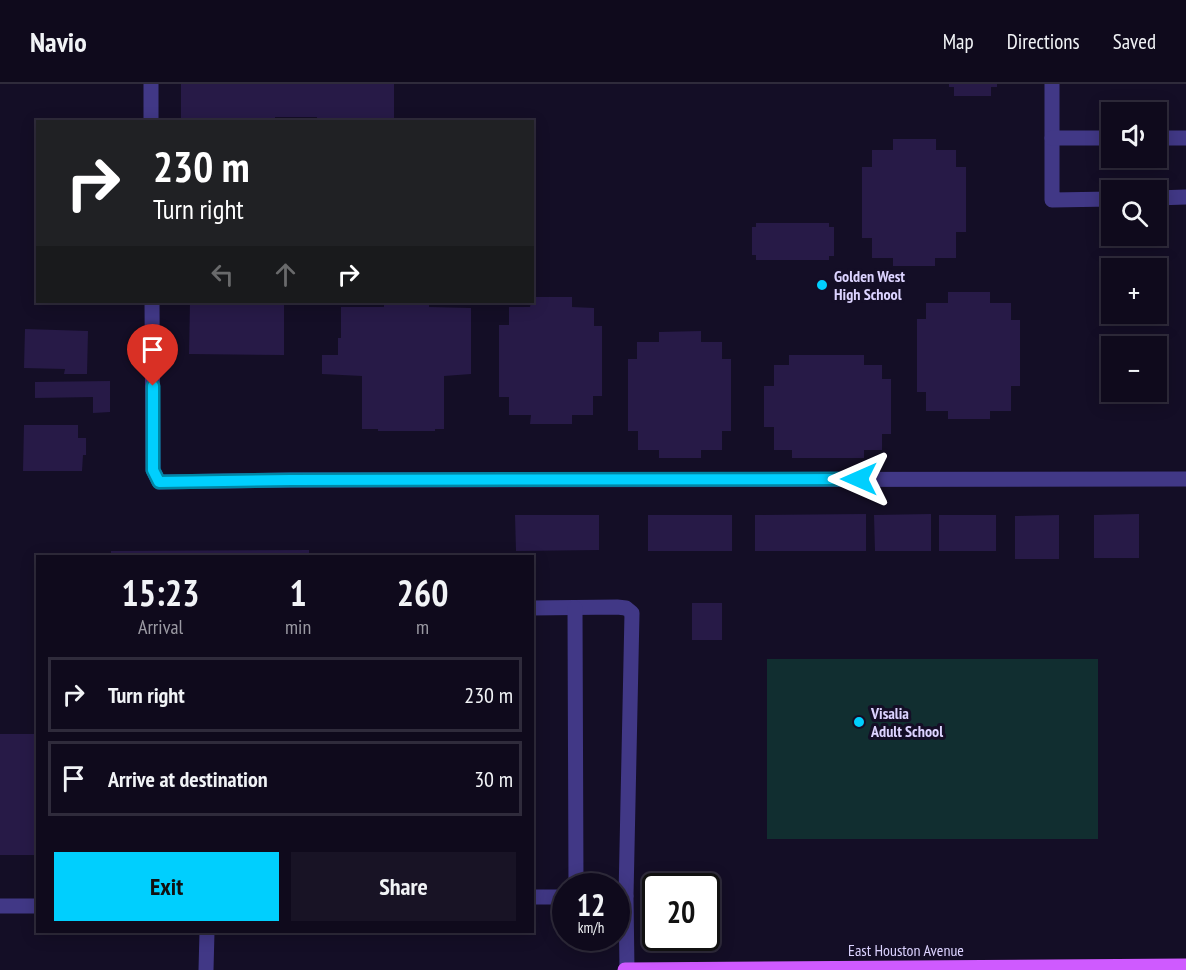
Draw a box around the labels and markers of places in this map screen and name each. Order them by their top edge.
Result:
place label: Golden West High School [834,266,905,304]
marker: Golden West High School [815,278,829,292]
pin [127,324,178,386]
place label: Visalia Adult School [870,703,943,741]
marker: Visalia Adult School [852,715,866,729]

